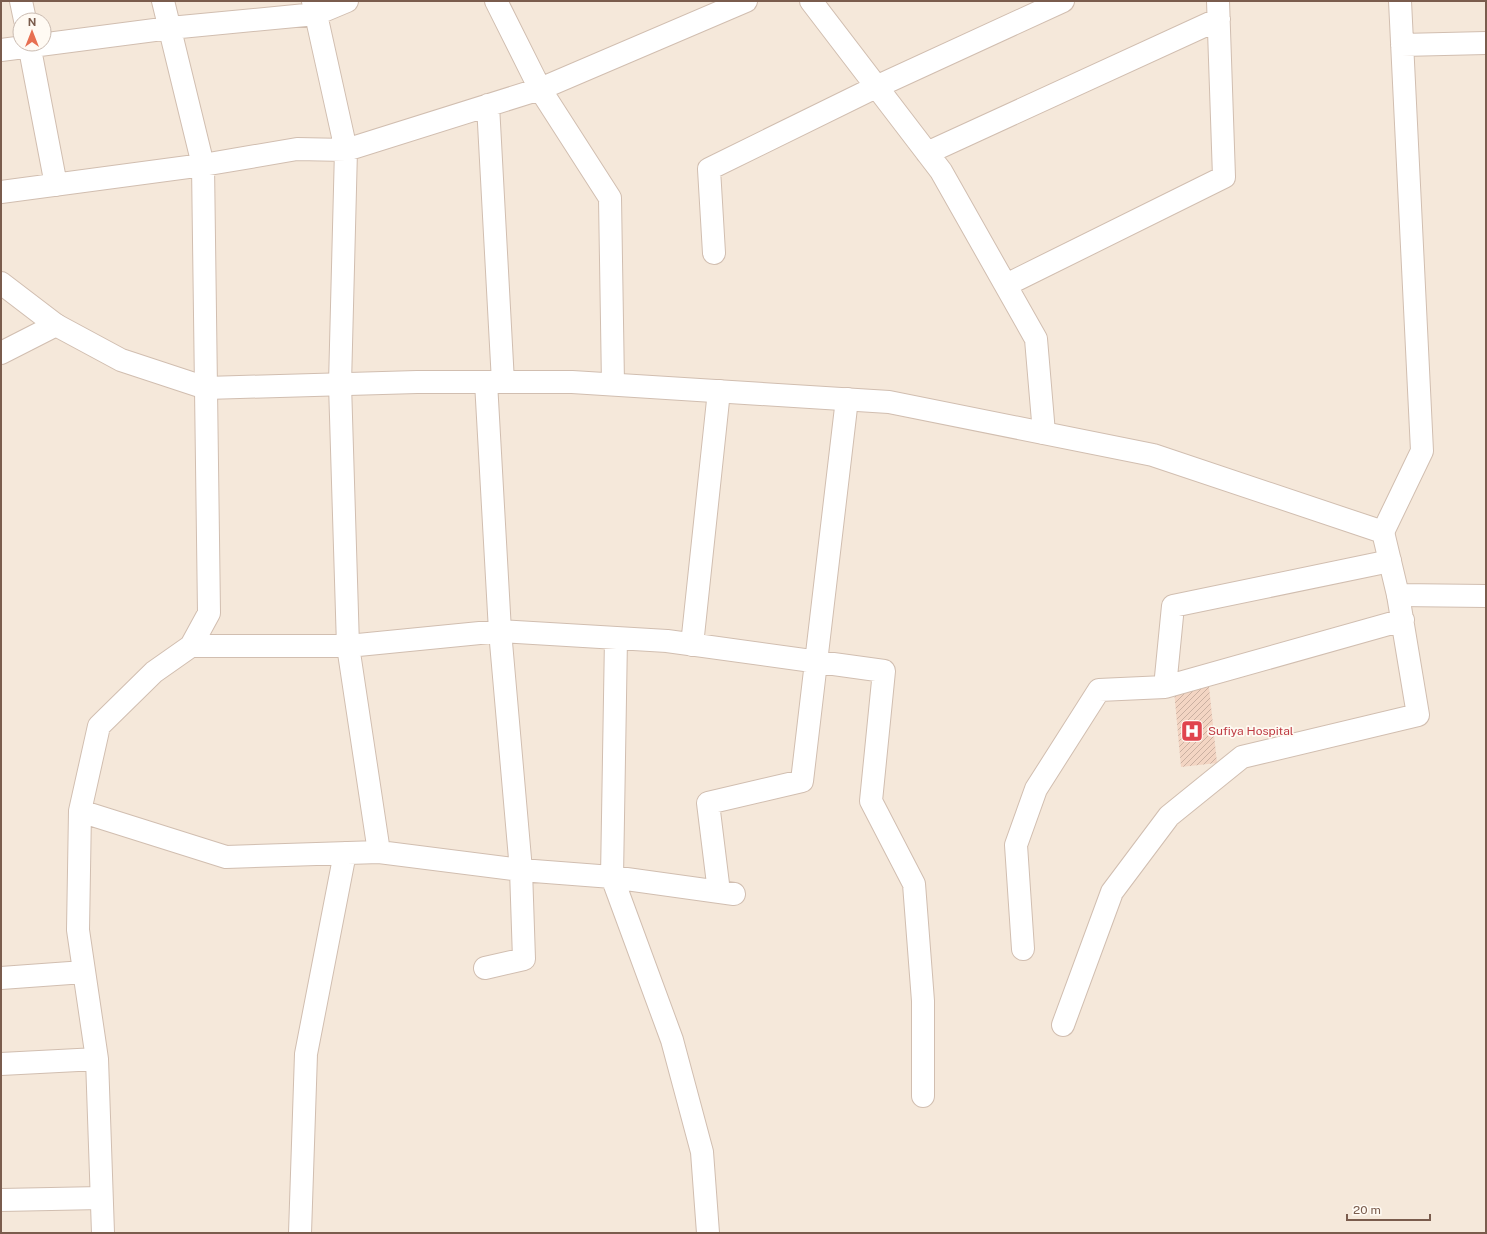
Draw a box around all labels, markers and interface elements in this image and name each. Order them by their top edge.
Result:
north arrow [12,12,52,52]
text: N [28,16,36,28]
hospital icon: Sufiya Hospital [1179,718,1205,744]
place label: Sufiya Hospital [1208,724,1294,738]
scale bar [1347,1196,1430,1222]
text: 20 m [1353,1203,1381,1217]

